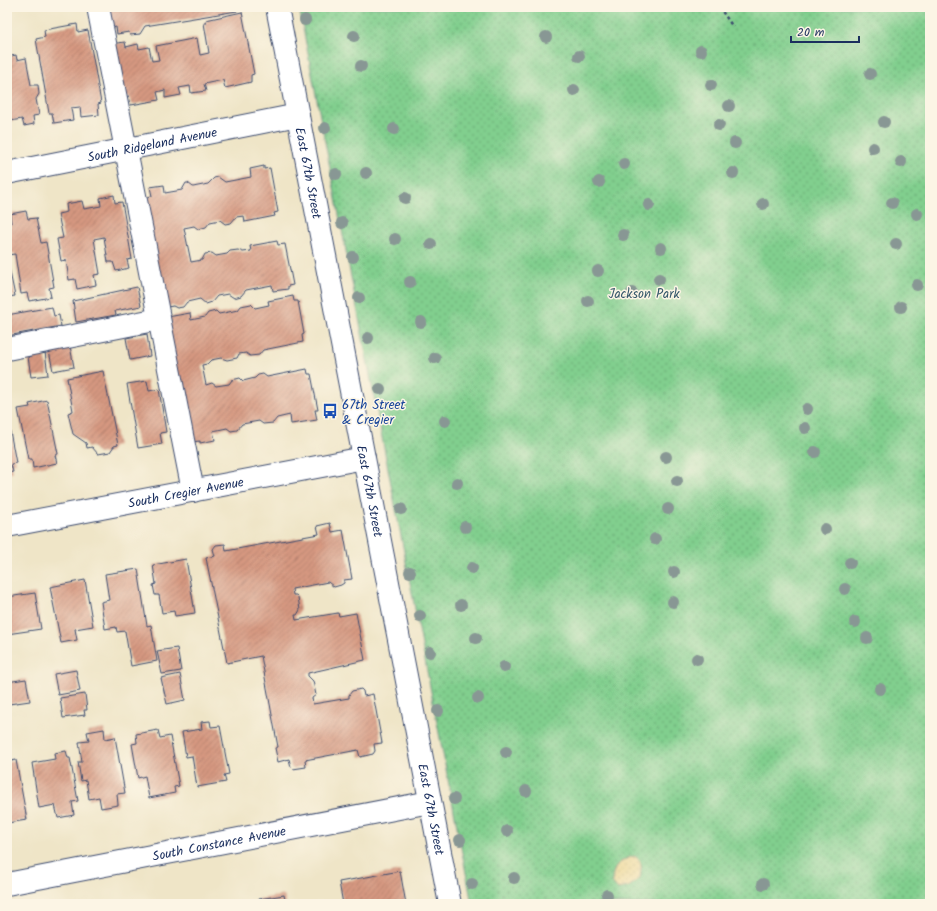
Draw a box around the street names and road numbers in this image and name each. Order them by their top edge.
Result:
street label: South Ridgeland Avenue [86,122,219,169]
street label: East 67th Street [288,126,327,222]
street label: East 67th Street [350,444,388,540]
street label: South Cregier Avenue [127,472,246,515]
street label: East 67th Street [411,762,450,858]
street label: South Constance Avenue [151,821,288,868]

